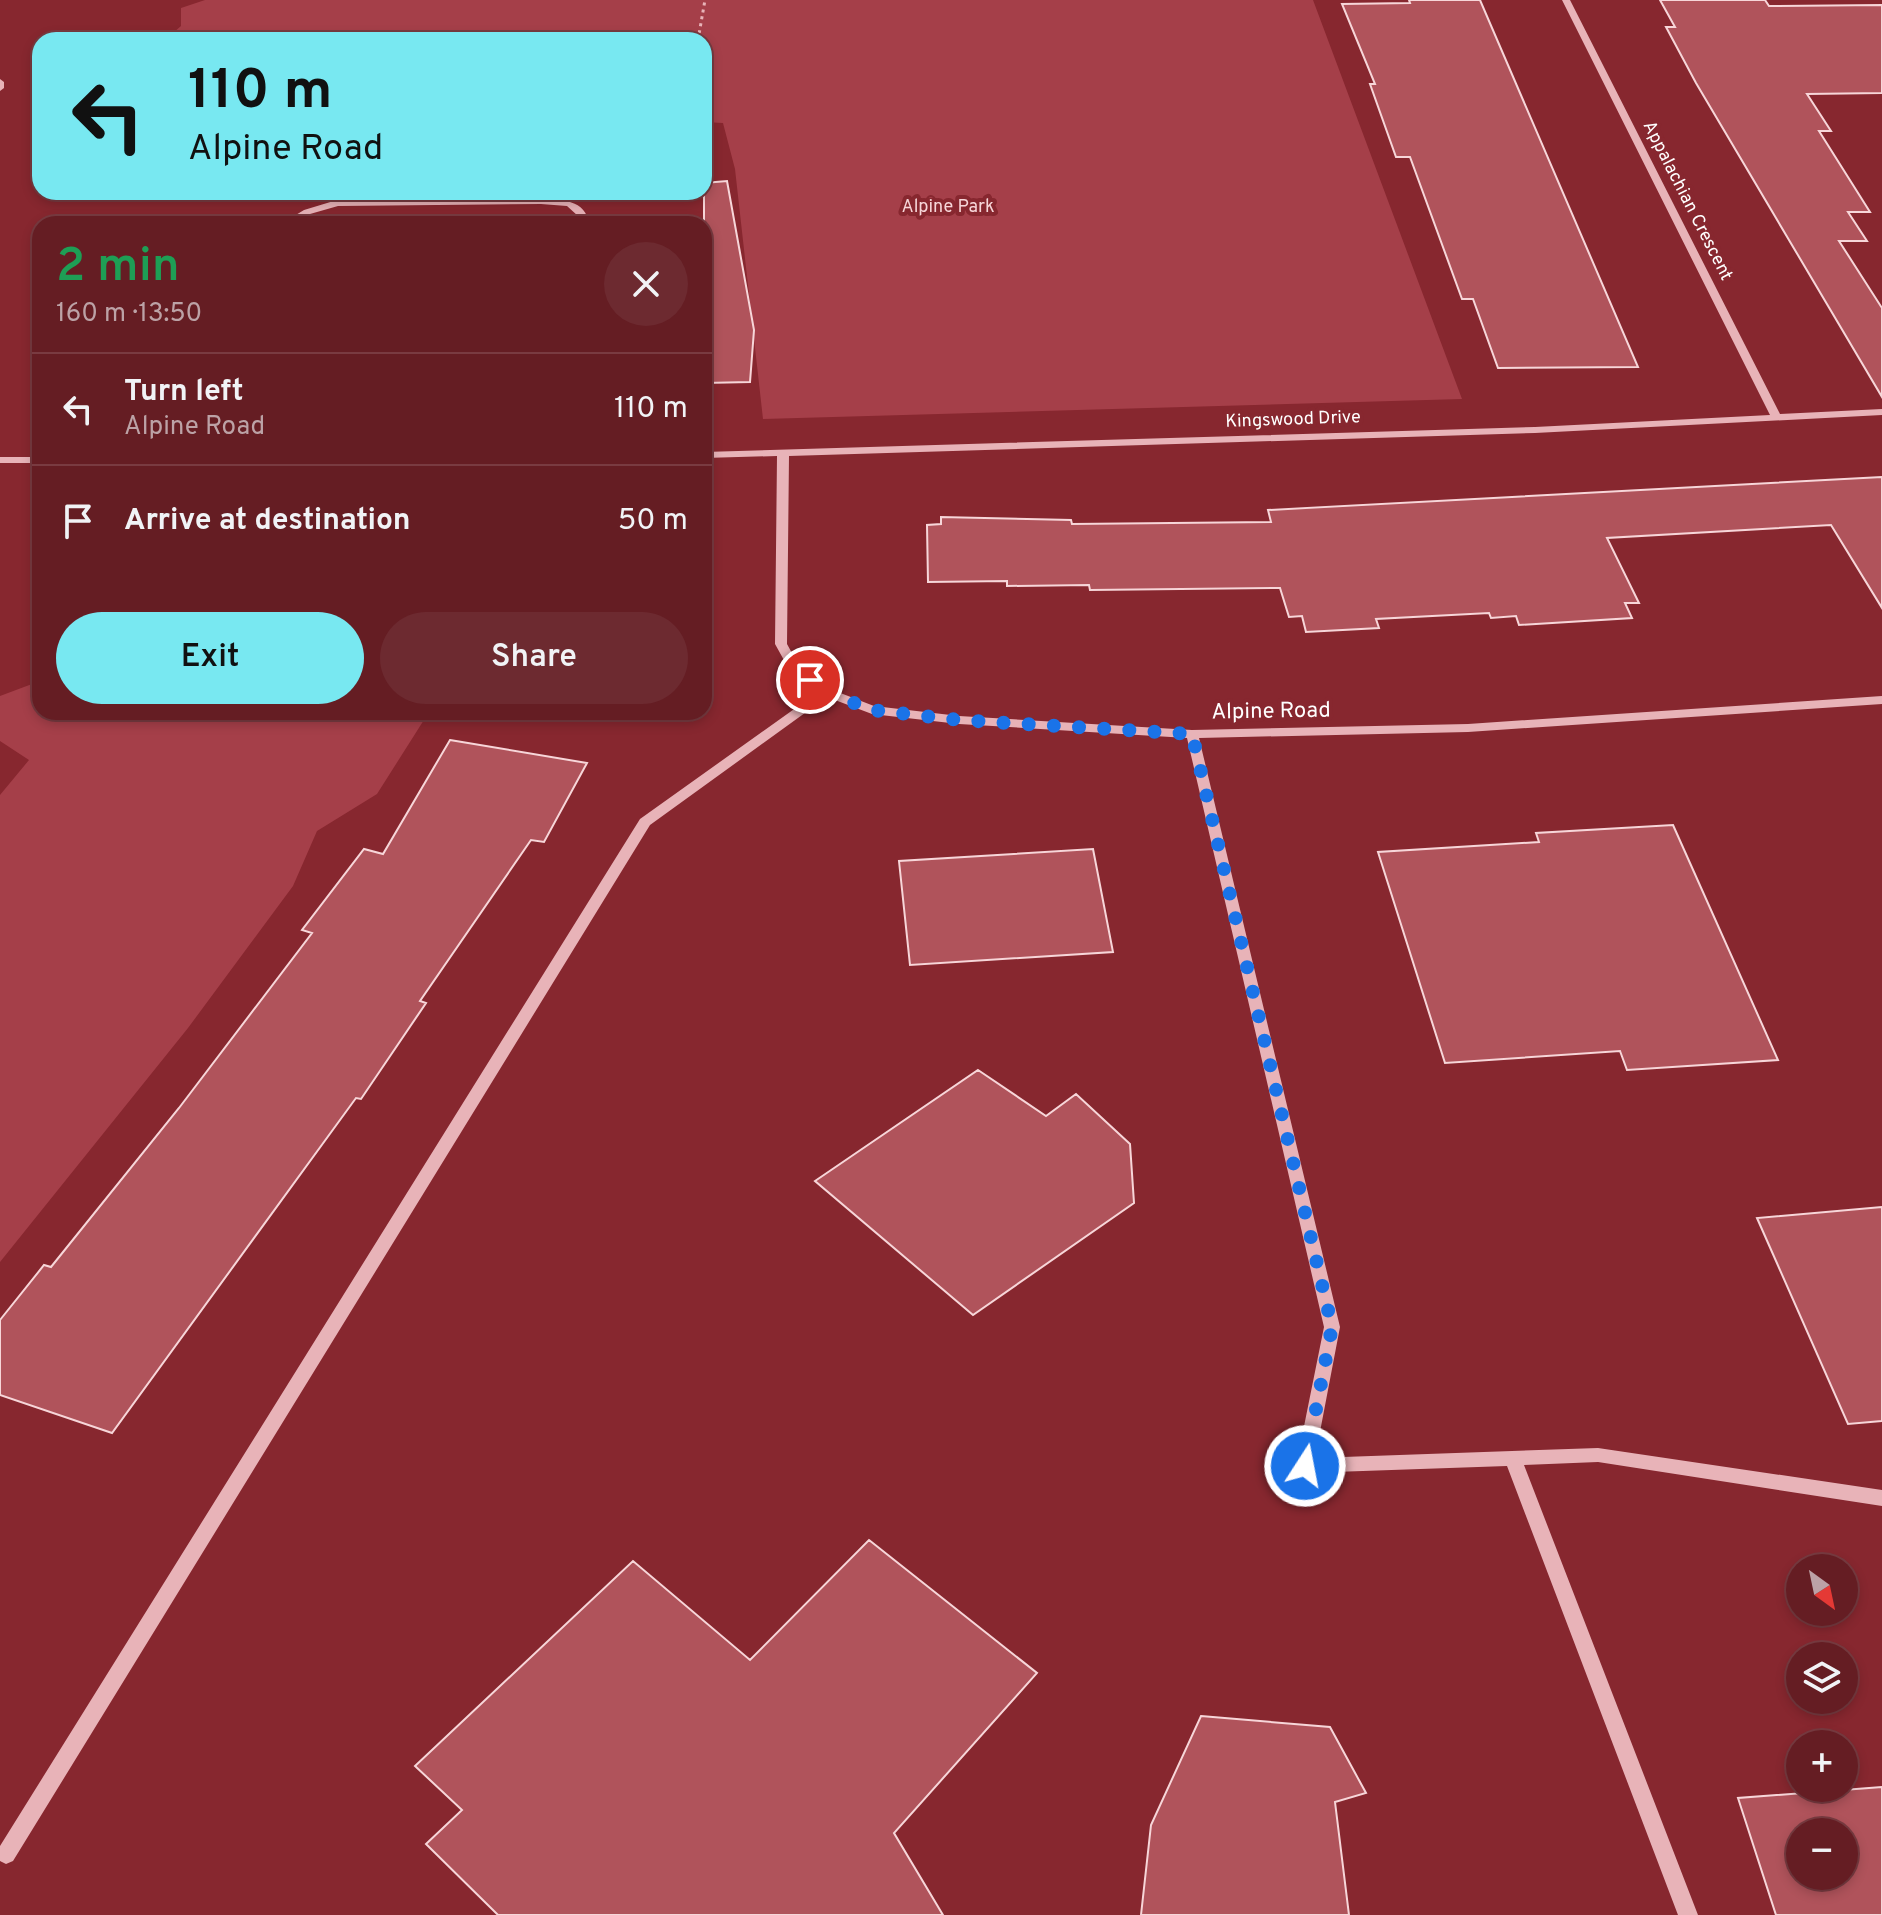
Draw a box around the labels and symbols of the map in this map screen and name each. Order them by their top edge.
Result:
street label: Appalachian Crescent [1637,117,1737,285]
park label: Alpine Park [901,196,995,219]
street label: Kingswood Drive [1225,406,1361,434]
pin [776,646,844,714]
street label: Alpine Road [1211,697,1331,727]
position arrow [1263,1424,1347,1508]
north arrow [1786,1554,1858,1626]

